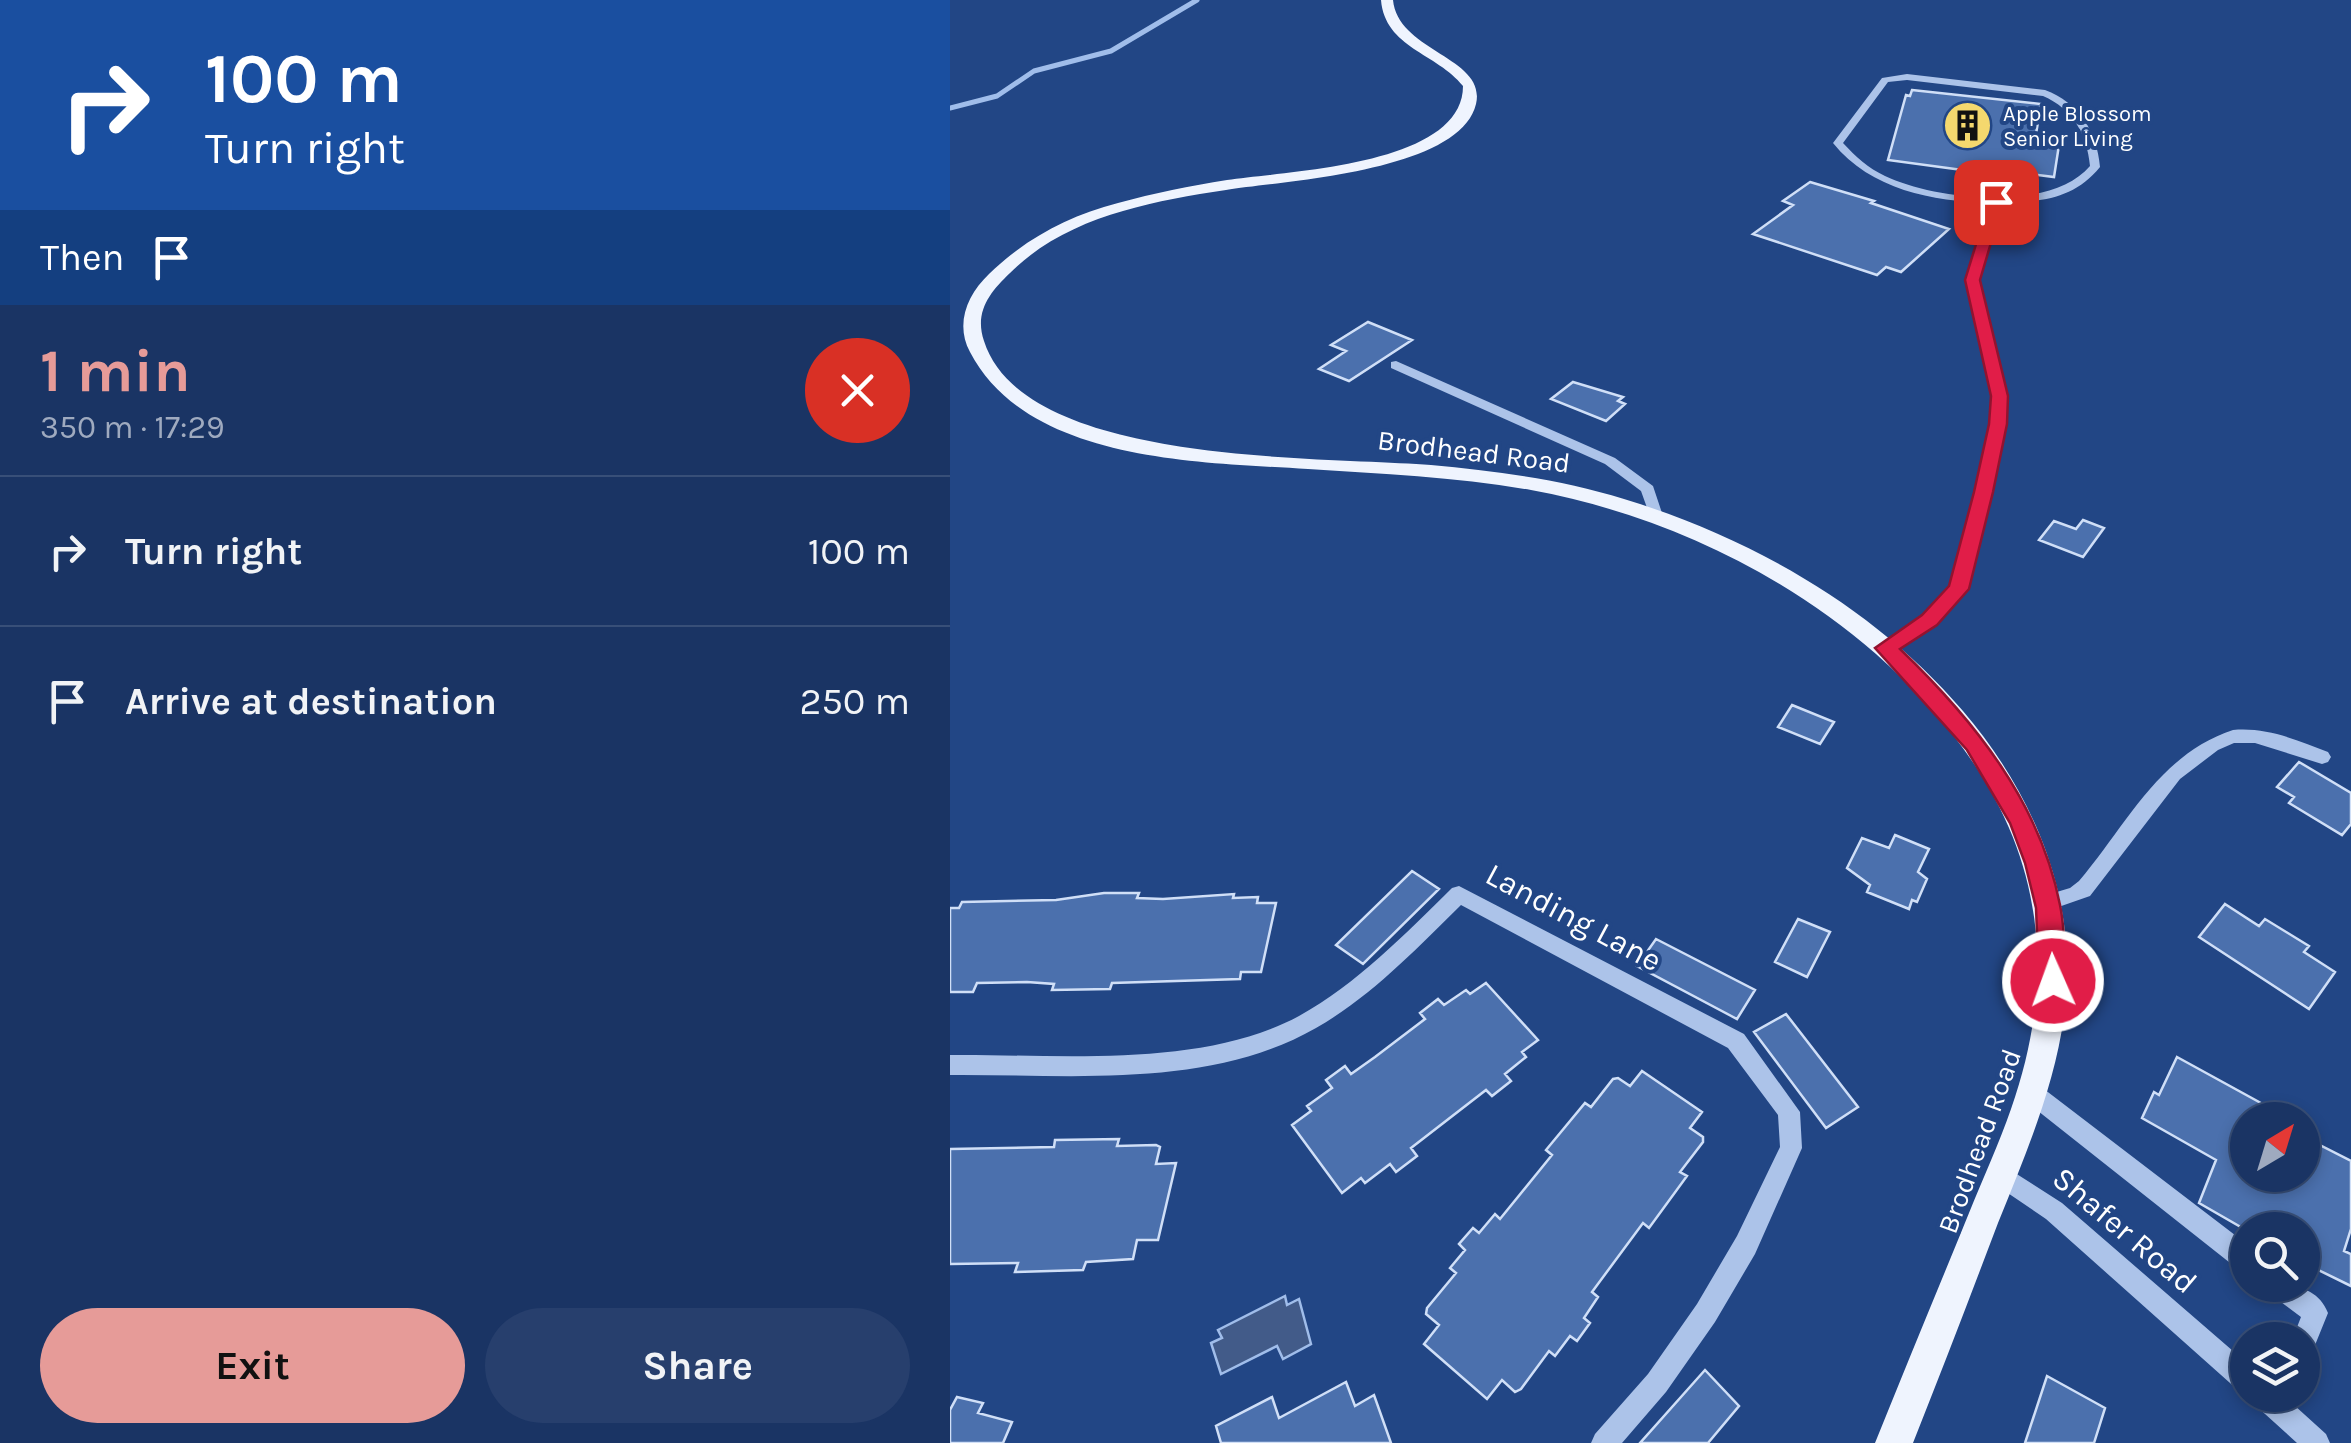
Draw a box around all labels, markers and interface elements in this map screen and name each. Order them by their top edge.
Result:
text: 100 m [205,38,403,120]
icon: right [40,40,170,170]
building icon: Apple Blossom Senior Living [1942,100,1994,152]
place label: Apple Blossom Senior Living [2003,101,2152,152]
text: Turn right [205,122,405,174]
pin [1954,160,2039,245]
icon: arrive [1969,175,2024,230]
icon: arrive [144,230,199,285]
text: Then [40,235,124,280]
text: 1 min [40,336,191,406]
button: close [805,338,910,443]
text: 350 m · 17:29 [40,409,224,446]
street label: Brodhead Road [1376,423,1572,480]
icon: right [40,524,95,579]
text: Turn right [125,529,302,574]
text: 100 m [808,529,910,574]
icon: arrive [40,674,95,729]
text: Arrive at destination [125,679,497,724]
text: 250 m [799,679,910,724]
street label: Landing Lane [1480,856,1668,979]
position arrow [2001,929,2105,1033]
street label: Brodhead Road [1931,1044,2028,1238]
north arrow [2230,1102,2320,1192]
map controls [2230,1102,2320,1412]
street label: Shafer Road [2045,1159,2204,1301]
button: search [2230,1212,2320,1302]
button: Exit [40,1308,465,1423]
button: Share [485,1308,910,1423]
button: layers [2230,1322,2320,1412]

